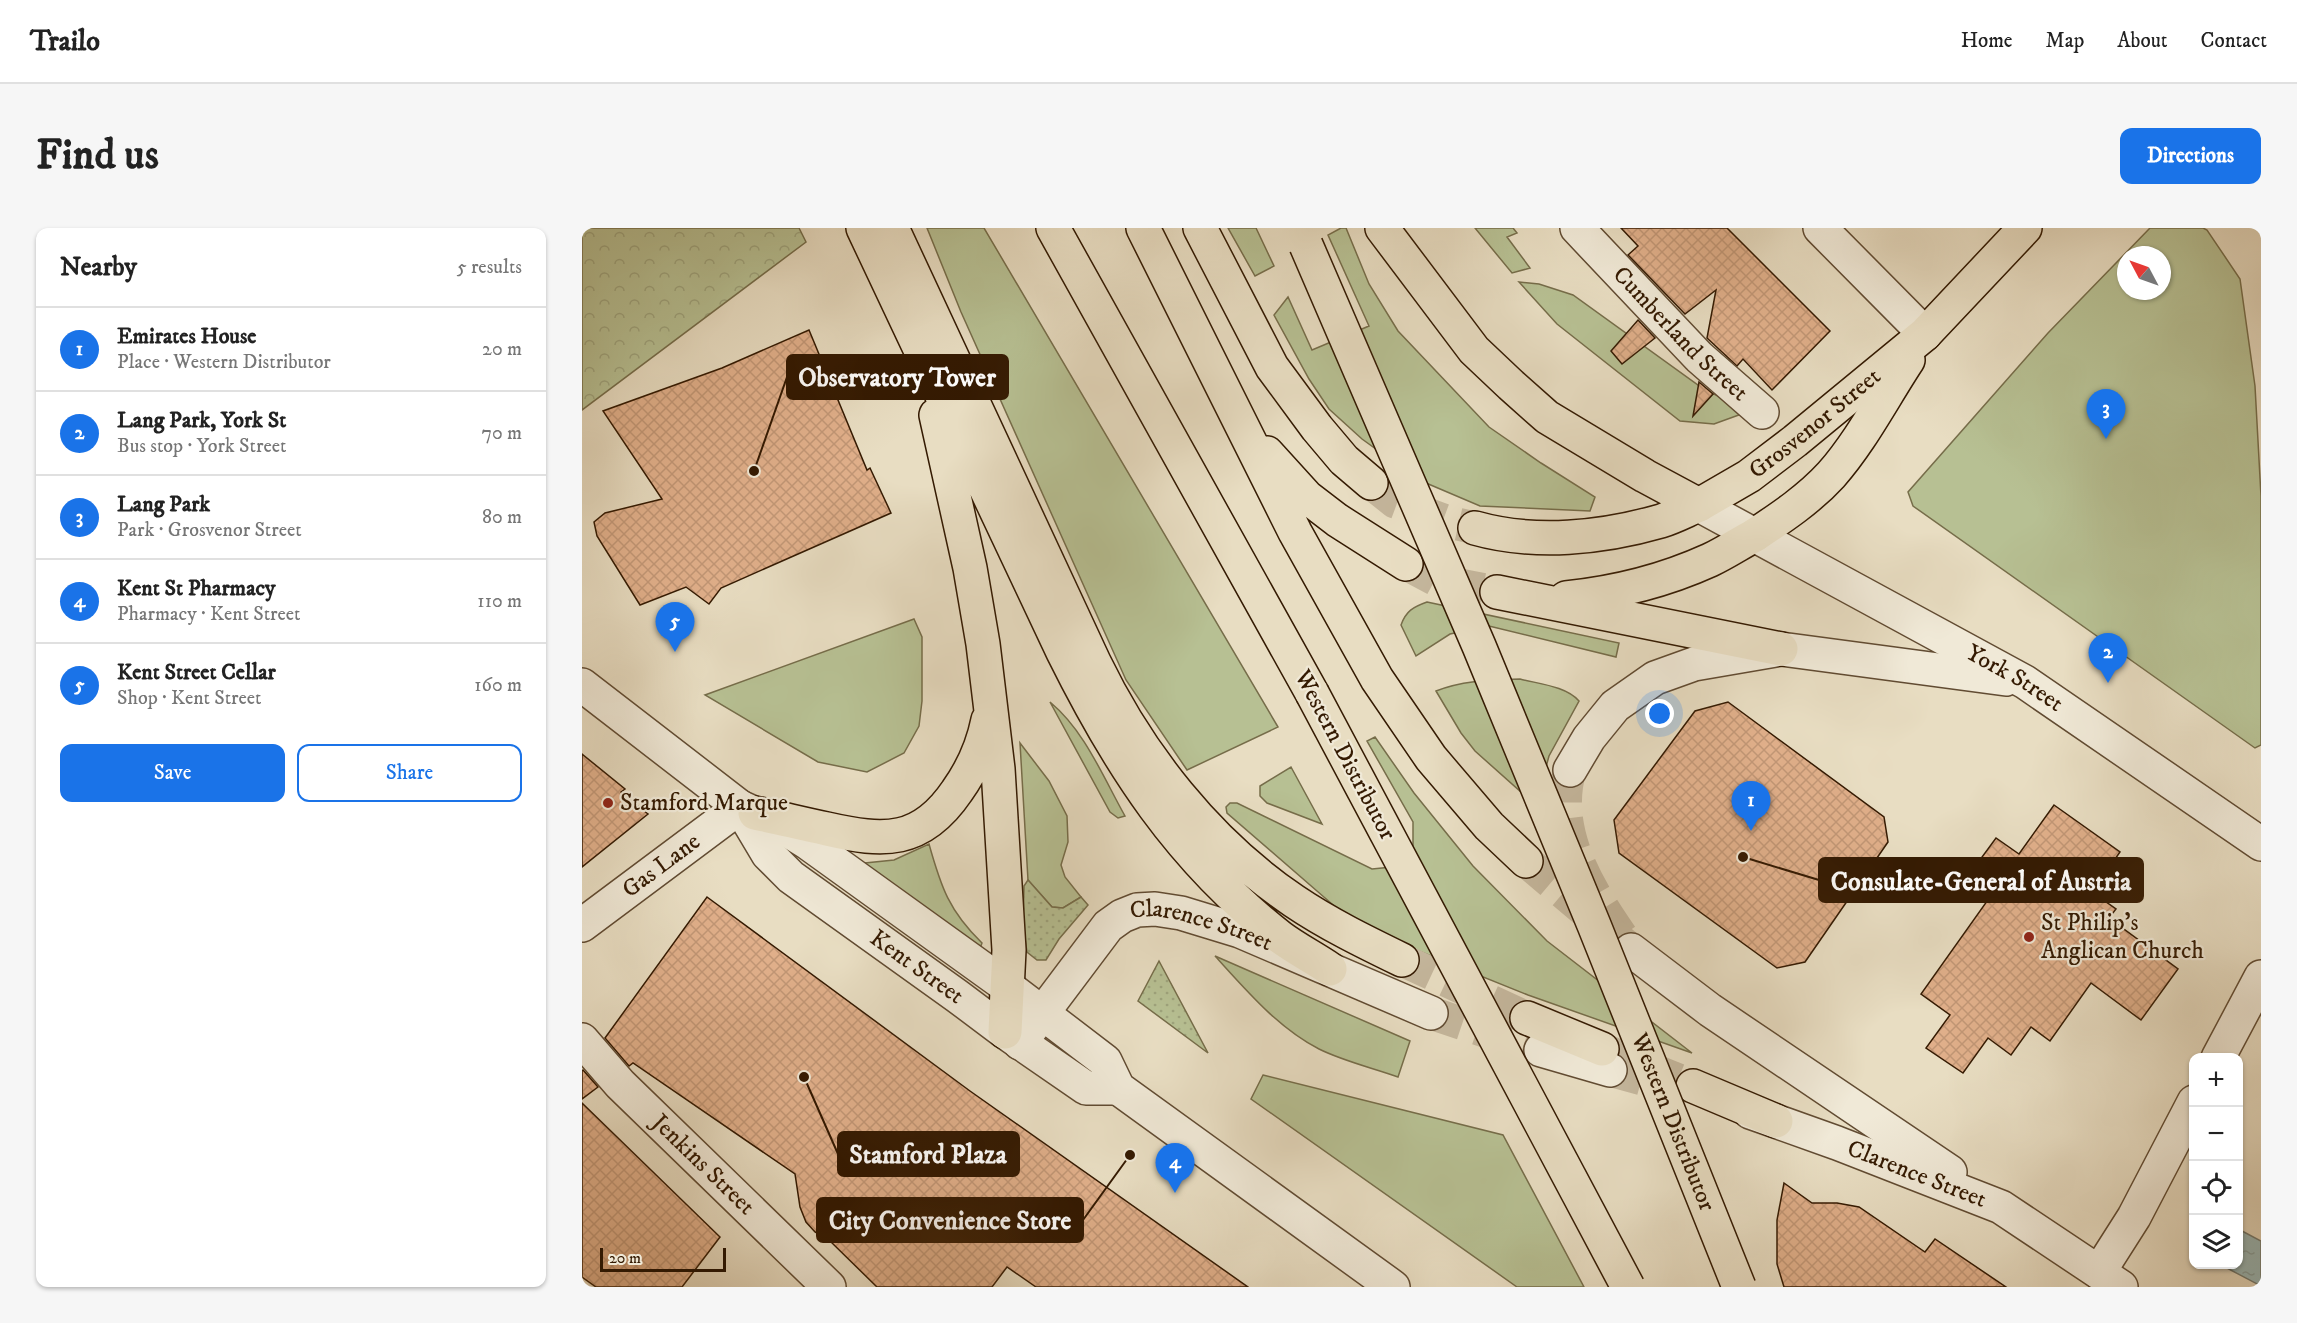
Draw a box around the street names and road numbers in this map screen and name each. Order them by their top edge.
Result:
street label: Cumberland Street [1606,260,1754,408]
street label: Grosvenor Street [1743,361,1887,486]
street label: York Street [1961,638,2069,719]
street label: Western Distributor [1287,664,1403,846]
street label: Gas Lane [616,827,706,905]
street label: Clarence Street [1129,894,1277,958]
street label: Kent Street [864,923,970,1011]
street label: Western Distributor [1624,1028,1722,1216]
street label: Jenkins Street [644,1107,761,1222]
street label: Clarence Street [1843,1133,1991,1215]

